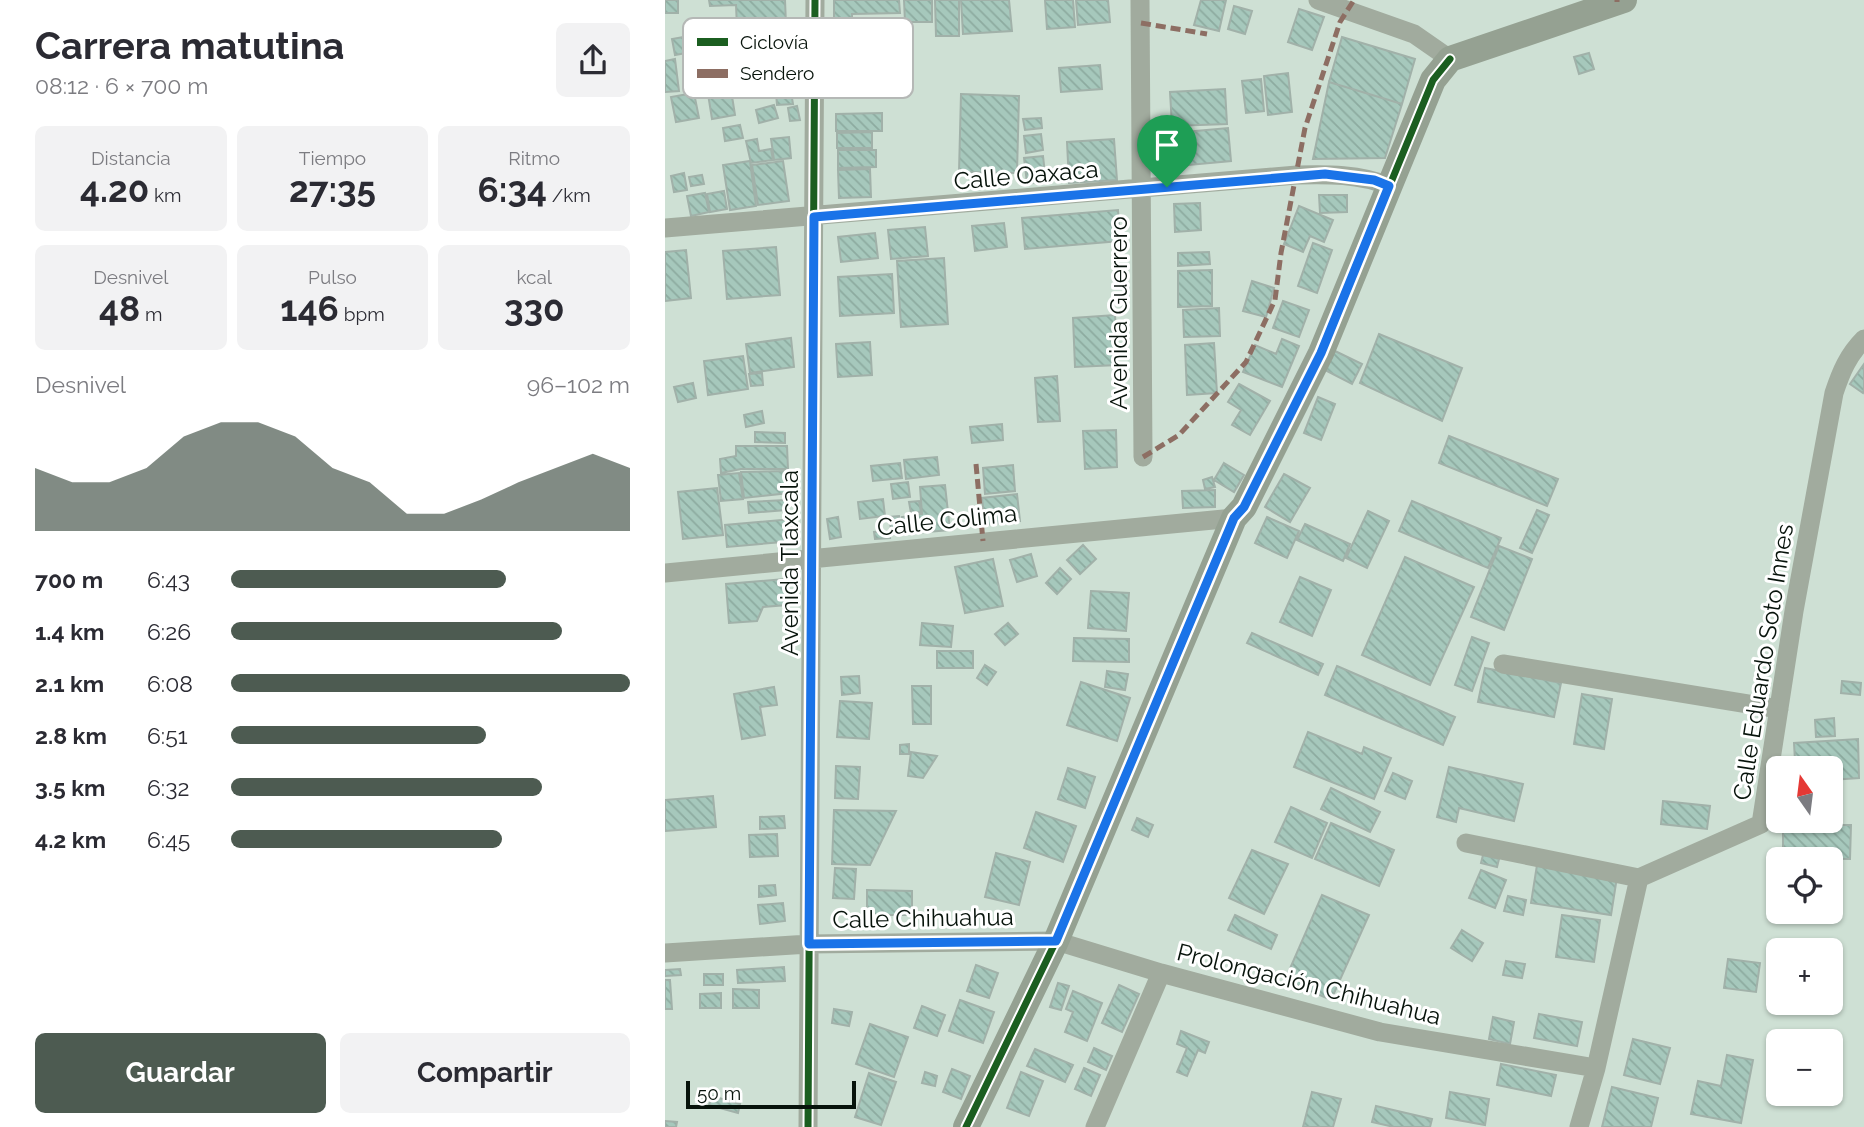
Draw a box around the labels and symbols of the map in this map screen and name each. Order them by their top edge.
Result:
legend [683,18,913,98]
text: Ciclovía [740,31,808,53]
text: Sendero [740,62,814,84]
pin [1137,115,1197,187]
street label: Calle Oaxaca [952,154,1100,196]
street label: Avenida Guerrero [1104,216,1133,410]
street label: Avenida Tlaxcala [775,470,804,656]
street label: Calle Colima [876,498,1018,542]
street label: Calle Eduardo Soto Innes [1727,522,1799,802]
north arrow [1766,756,1843,833]
street label: Calle Chihuahua [832,902,1014,934]
street label: Prolongación Chihuahua [1174,937,1444,1031]
scale bar [686,1078,856,1110]

